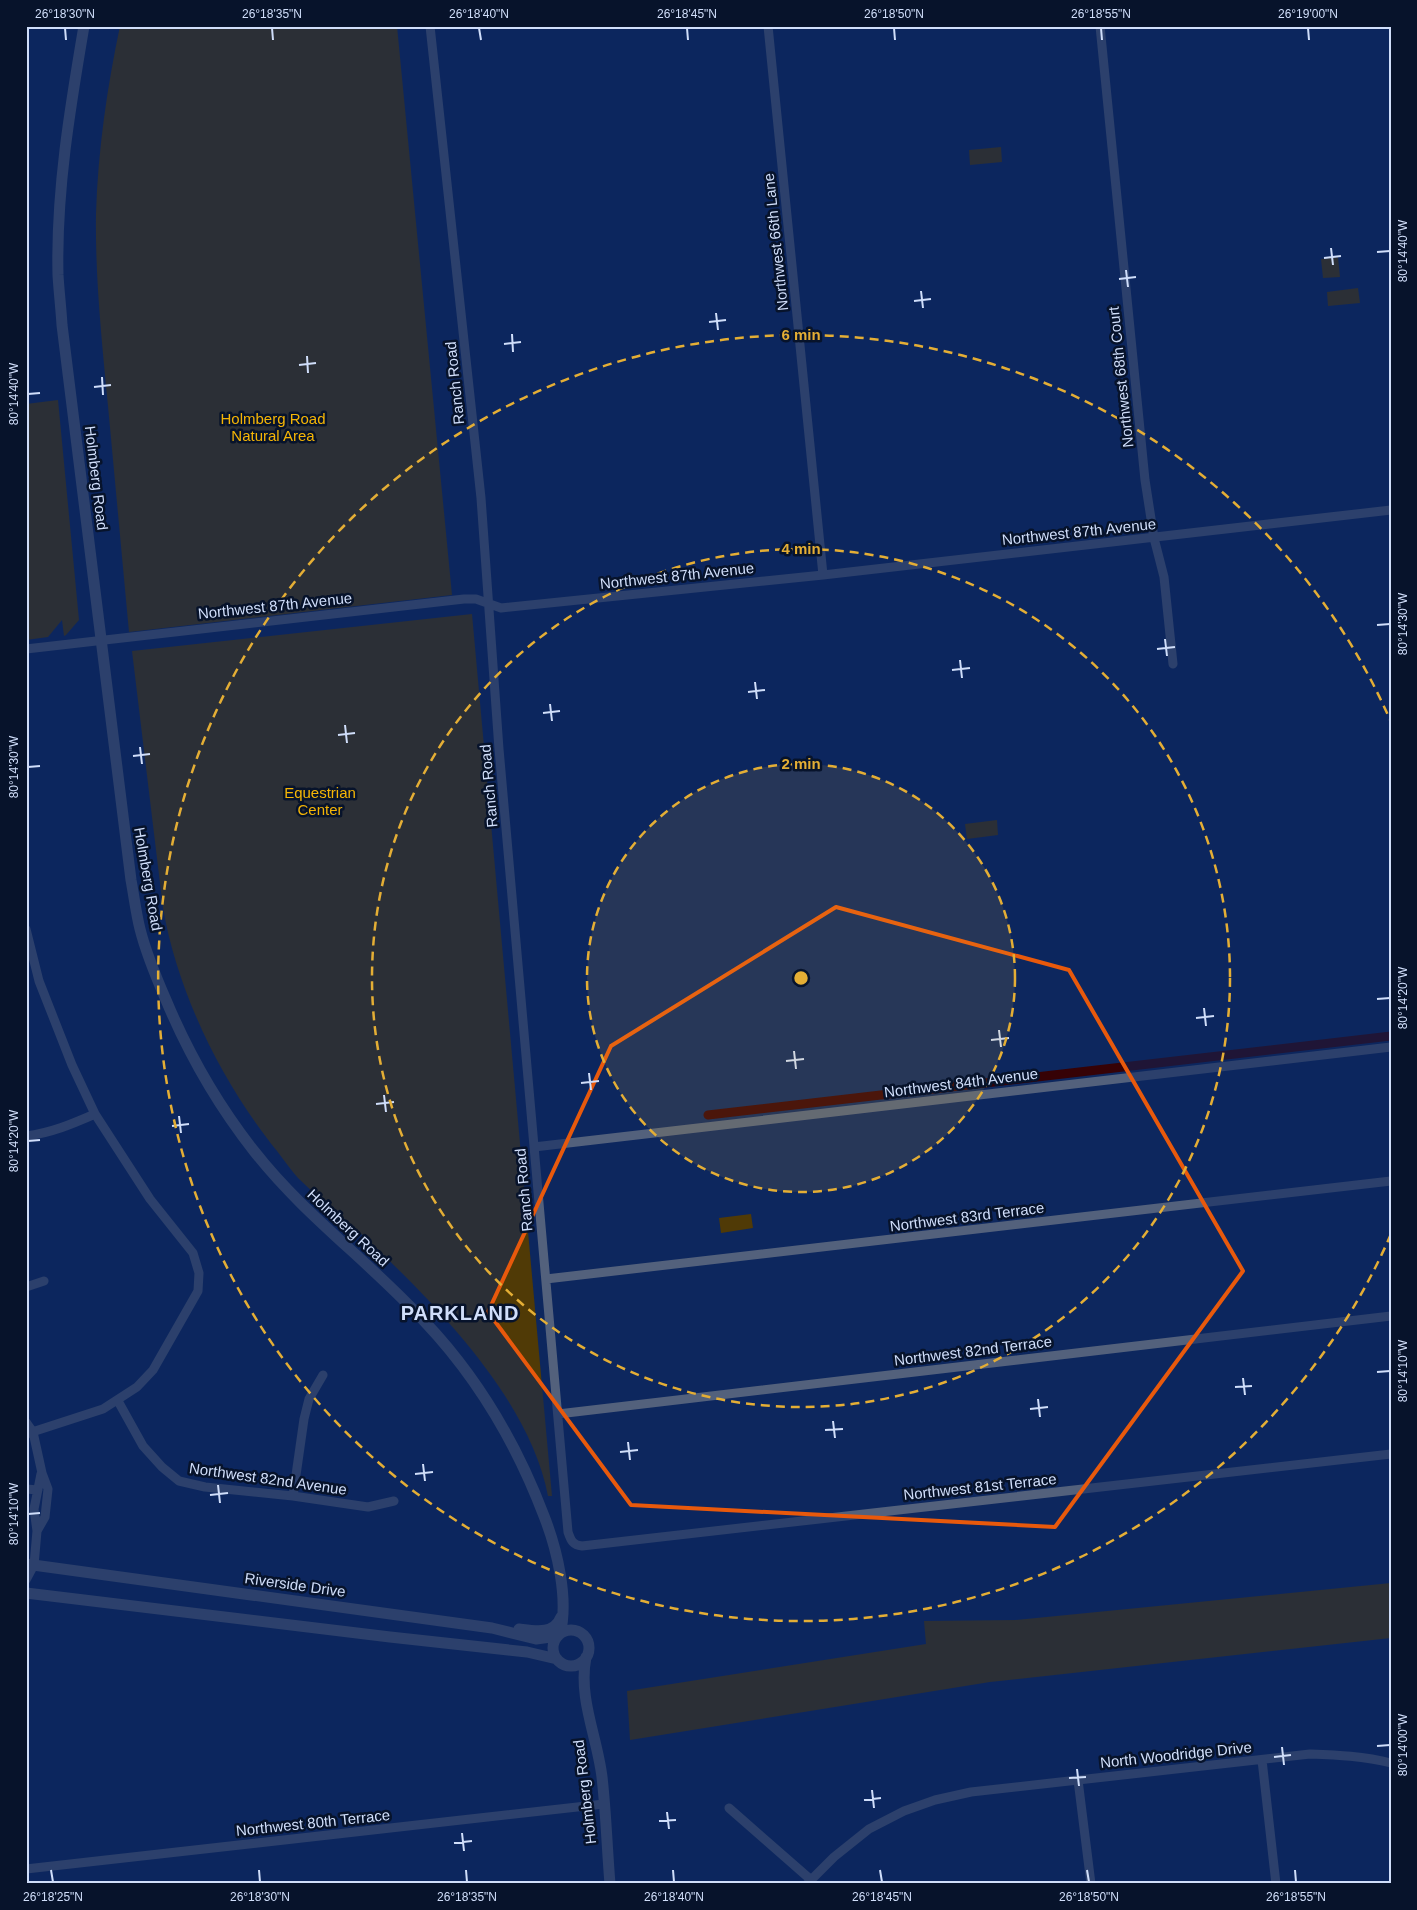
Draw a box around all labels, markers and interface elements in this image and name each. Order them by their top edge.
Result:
text: 26°18'30"N [35,7,95,21]
text: 26°18'35"N [242,7,302,21]
text: 26°18'40"N [449,7,509,21]
text: 26°18'45"N [657,7,717,21]
text: 26°18'50"N [864,7,924,21]
text: 26°18'55"N [1071,7,1131,21]
text: 26°19'00"N [1278,7,1338,21]
street label: Northwest 66th Lane [760,172,791,312]
text: 80°14'40"W [1396,219,1410,282]
street label: Northwest 68th Court [1105,305,1136,448]
text: 6 min [781,326,821,343]
street label: Ranch Road [442,341,467,425]
text: 80°14'40"W [7,362,21,425]
park label: Holmberg Road Natural Area [220,410,326,444]
street label: Holmberg Road [82,425,111,531]
street label: Northwest 87th Avenue [1001,515,1157,548]
text: 4 min [781,540,821,557]
street label: Northwest 87th Avenue [599,559,755,592]
street label: Northwest 87th Avenue [197,589,353,622]
text: 80°14'30"W [1396,592,1410,655]
text: 80°14'30"W [7,735,21,798]
street label: Ranch Road [476,744,501,828]
text: 2 min [781,755,821,772]
park label: Equestrian Center [284,784,356,818]
street label: Holmberg Road [131,826,166,932]
text: 80°14'20"W [1396,966,1410,1029]
centre of rings [792,969,810,987]
street label: Northwest 84th Avenue [883,1065,1039,1100]
text: 80°14'20"W [7,1109,21,1172]
street label: Ranch Road [511,1148,536,1232]
street label: Holmberg Road [304,1186,393,1270]
street label: Northwest 83rd Terrace [889,1199,1045,1234]
district label: PARKLAND [401,1302,519,1324]
street label: Northwest 82nd Terrace [893,1332,1053,1369]
text: 80°14'10"W [1396,1339,1410,1402]
street label: Northwest 82nd Avenue [188,1459,348,1498]
street label: Northwest 81st Terrace [902,1470,1057,1503]
text: 80°14'10"W [7,1482,21,1545]
street label: Riverside Drive [244,1569,347,1600]
text: 80°14'00"W [1396,1713,1410,1776]
street label: North Woodridge Drive [1099,1738,1253,1771]
street label: Holmberg Road [570,1739,599,1845]
street label: Northwest 80th Terrace [235,1806,391,1839]
text: 26°18'25"N [23,1890,83,1904]
text: 26°18'30"N [230,1890,290,1904]
text: 26°18'35"N [437,1890,497,1904]
text: 26°18'40"N [644,1890,704,1904]
text: 26°18'45"N [852,1890,912,1904]
text: 26°18'50"N [1059,1890,1119,1904]
text: 26°18'55"N [1266,1890,1326,1904]

